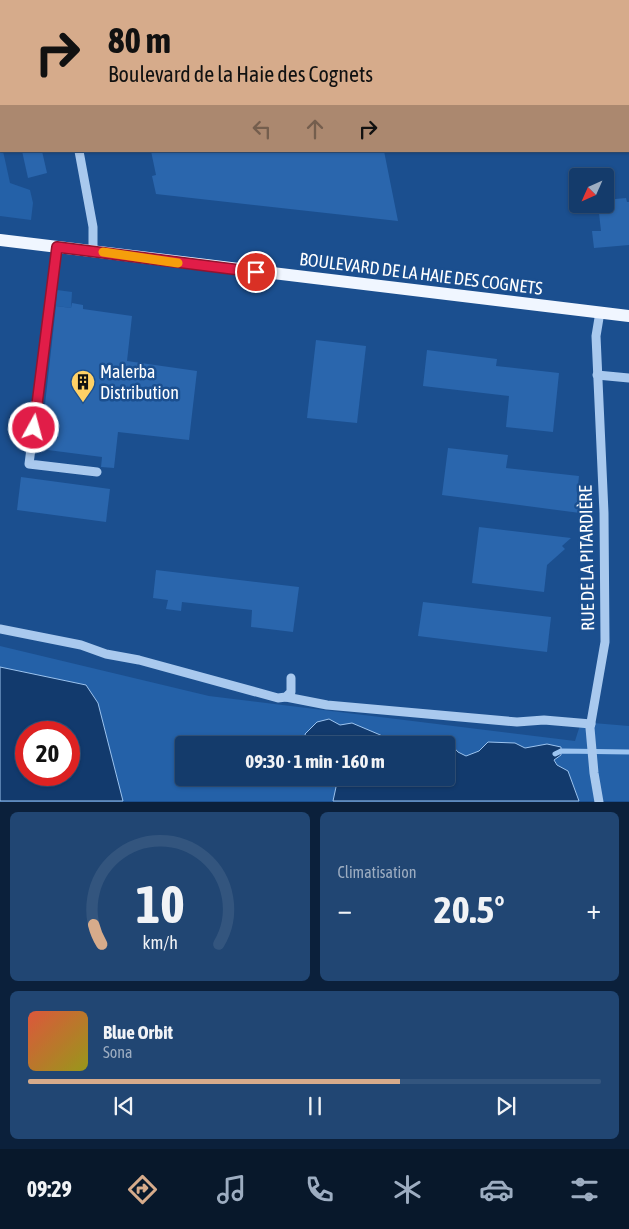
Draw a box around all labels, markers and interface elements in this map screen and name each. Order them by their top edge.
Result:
icon: right [25,20,90,85]
text: 80 m [108,20,171,60]
text: Boulevard de la Haie des Cognets [108,61,373,87]
icon: left [248,115,276,143]
icon: ahead [301,115,329,143]
icon: right [354,115,382,143]
north arrow [569,168,614,212]
map controls [569,168,614,213]
street label: BOULEVARD DE LA HAIE DES COGNETS [298,248,544,299]
pin [235,251,277,293]
icon: arrive [242,258,270,286]
place label: Malerba Distribution [100,361,179,403]
building icon: Malerba Distribution [70,369,96,403]
position arrow [7,401,59,453]
street label: RUE DE LA PITARDIÈRE [575,485,598,631]
speed limit sign: 20 [15,721,80,786]
text: 09:30 · 1 min · 160 m [245,750,385,772]
text: Climatisation [338,863,417,881]
text: 10 [135,874,184,934]
text: 20.5° [434,888,505,931]
text: − [338,893,352,925]
text: + [586,893,601,925]
text: km/h [142,932,177,953]
text: Blue Orbit [103,1021,173,1043]
text: Sona [103,1043,132,1061]
icon: previous [110,1092,138,1120]
icon: pause [301,1092,329,1120]
icon: next [492,1092,520,1120]
icon: directions [125,1172,160,1207]
icon: music [214,1172,249,1207]
icon: phone [302,1172,337,1207]
icon: climate [390,1172,425,1207]
icon: car [479,1172,514,1207]
icon: filters [567,1172,602,1207]
text: 09:29 [27,1176,72,1202]

